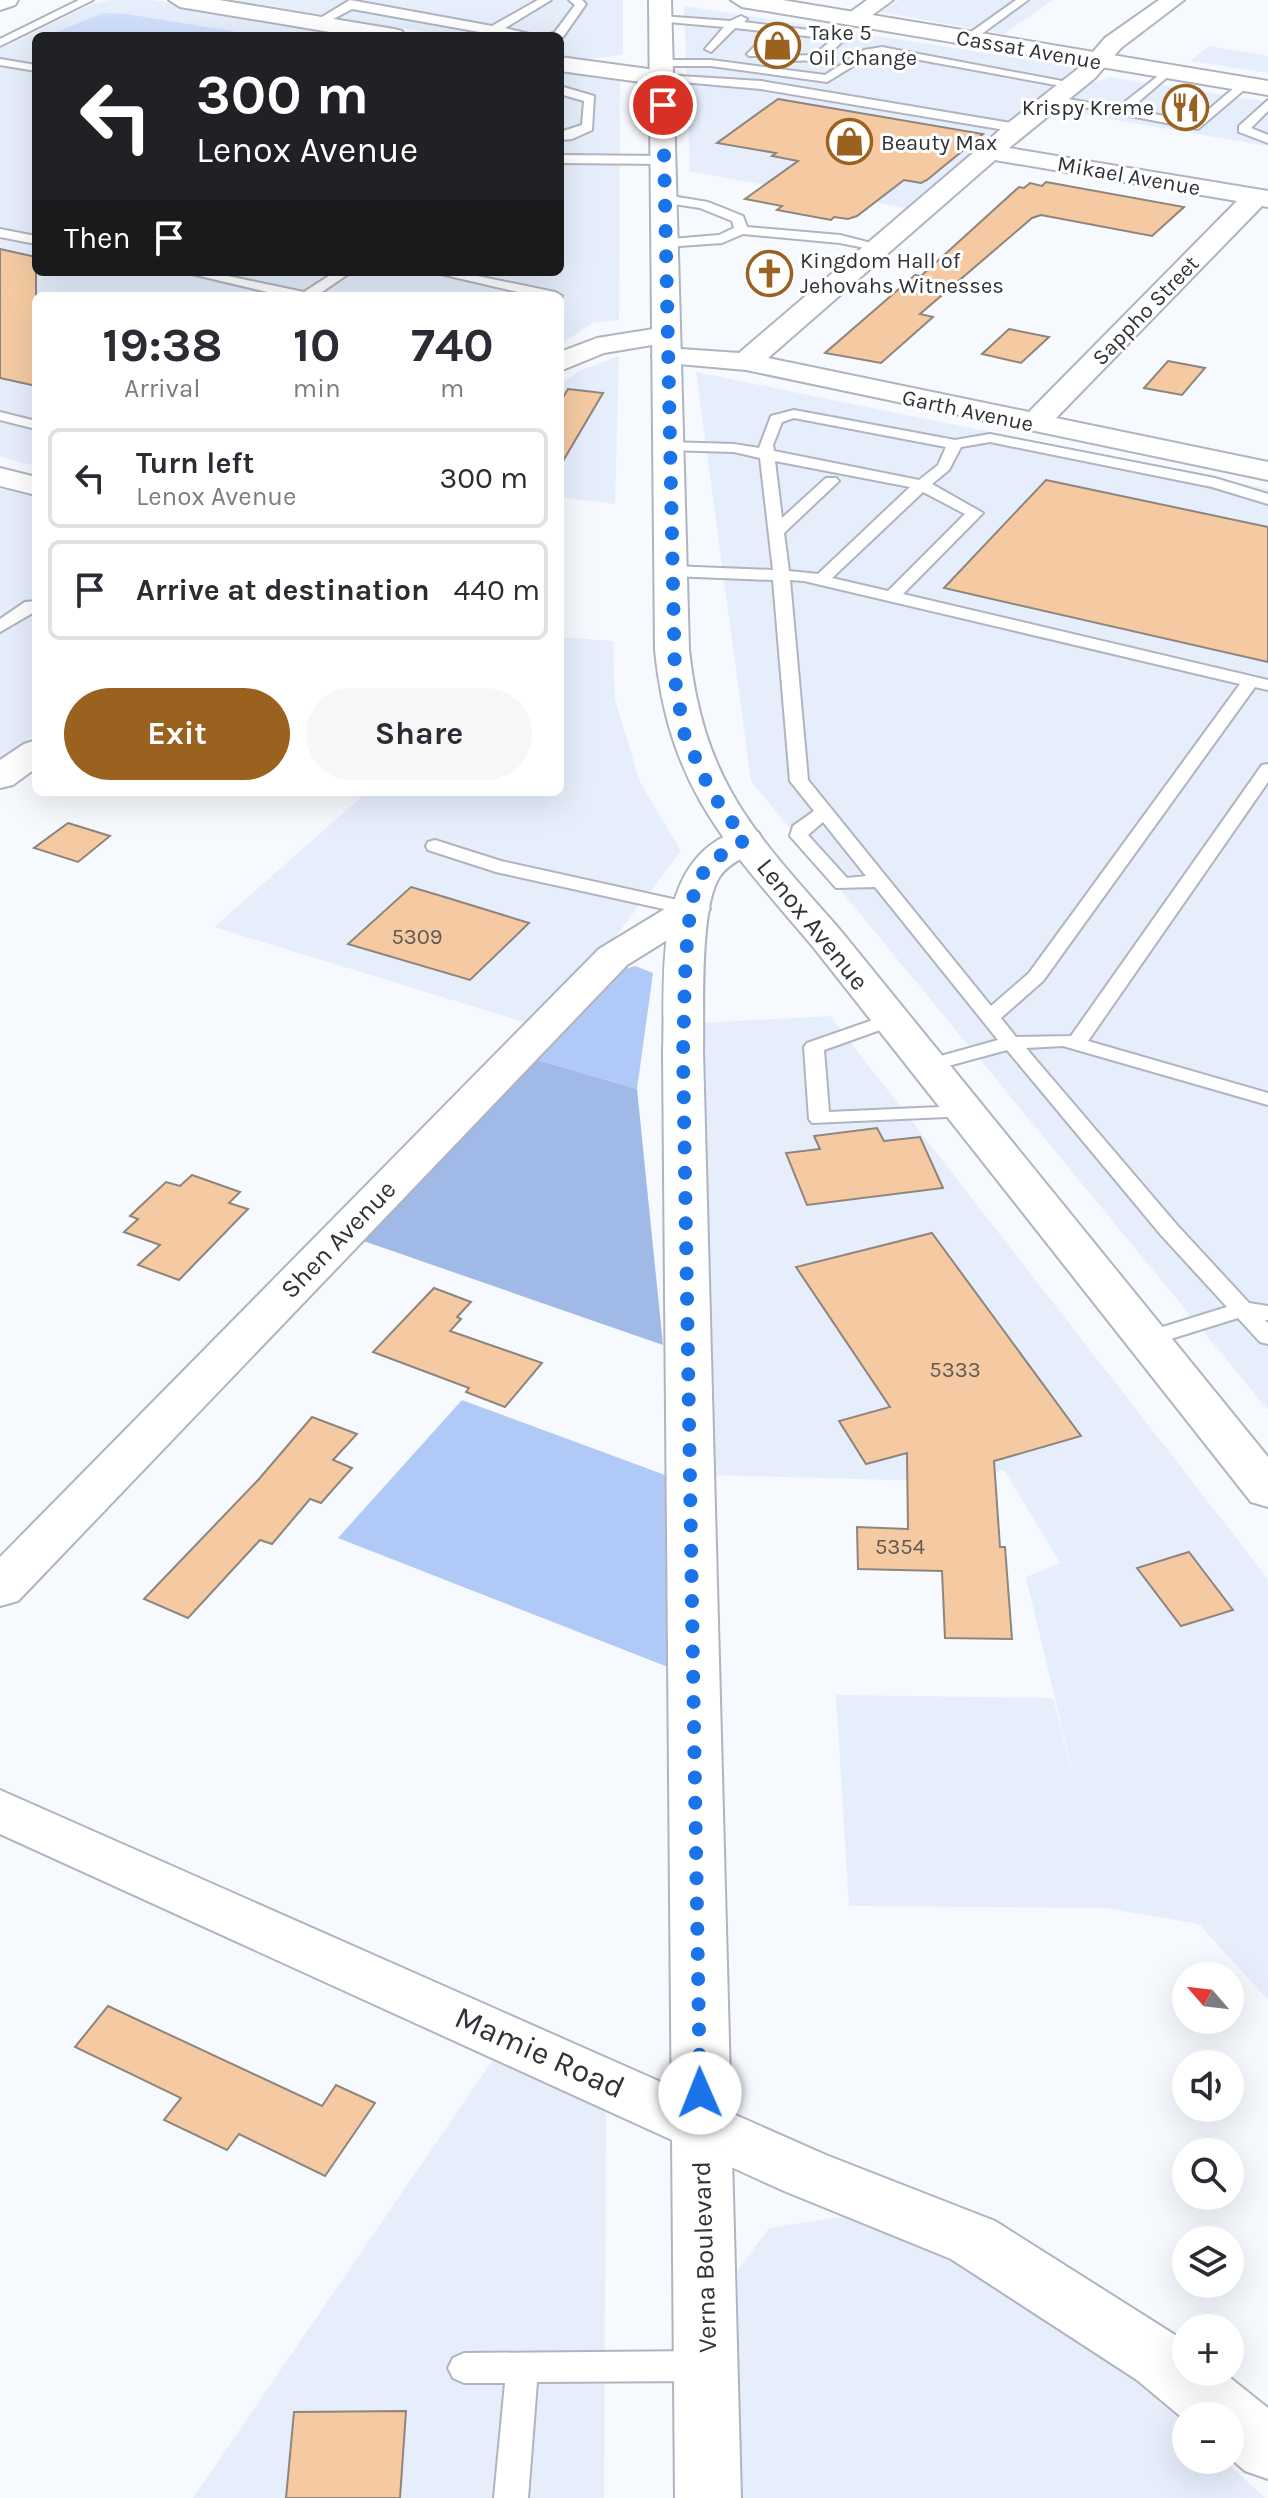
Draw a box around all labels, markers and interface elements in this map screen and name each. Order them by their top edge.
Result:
place label: Take 5 Oil Change [809,20,917,71]
shop icon: Take 5 Oil Change [754,21,802,69]
street label: Cassat Avenue [954,24,1103,76]
text: 300 m [196,62,369,127]
icon: left [64,64,168,168]
pin [629,71,697,139]
icon: arrive [641,83,685,127]
restaurant icon: Krispy Kreme [1161,83,1209,131]
place label: Krispy Kreme [1022,95,1154,121]
shop icon: Beauty Max [826,118,874,166]
text: Lenox Avenue [196,129,418,171]
place label: Beauty Max [881,130,997,156]
street label: Mikael Avenue [1055,151,1202,201]
icon: arrive [147,216,191,260]
text: Then [64,220,131,256]
place label: Kingdom Hall of Jehovahs Witnesses [800,248,1004,299]
church icon: Kingdom Hall of Jehovahs Witnesses [745,249,793,297]
street label: Sappho Street [1087,251,1204,371]
text: 19:38 [102,317,223,373]
text: 10 [293,317,340,373]
text: 740 [411,317,494,373]
text: Arrival [124,373,200,404]
text: min [293,373,341,404]
text: m [440,373,464,404]
street label: Garth Avenue [900,384,1036,438]
text: Turn left [136,445,254,481]
icon: left [68,456,112,500]
text: 300 m [439,460,528,496]
text: Lenox Avenue [136,481,296,512]
icon: arrive [68,568,112,612]
text: Arrive at destination [136,572,430,608]
text: 440 m [454,572,540,608]
button: Exit [64,688,290,780]
button: Share [306,688,532,780]
street label: Lenox Avenue [750,852,875,996]
house number: 5309 [391,924,443,950]
street label: Shen Avenue [274,1174,402,1305]
house number: 5333 [929,1357,981,1383]
house number: 5354 [875,1534,925,1560]
north arrow [1172,1962,1244,2034]
map controls [1172,1962,1244,2474]
street label: Mamie Road [449,1999,630,2106]
button: sound [1172,2050,1244,2122]
position arrow [658,2051,742,2135]
button: search [1172,2138,1244,2210]
street label: Verna Boulevard [686,2161,723,2353]
button: layers [1172,2226,1244,2298]
button: + [1172,2314,1244,2386]
button: − [1172,2402,1244,2474]

